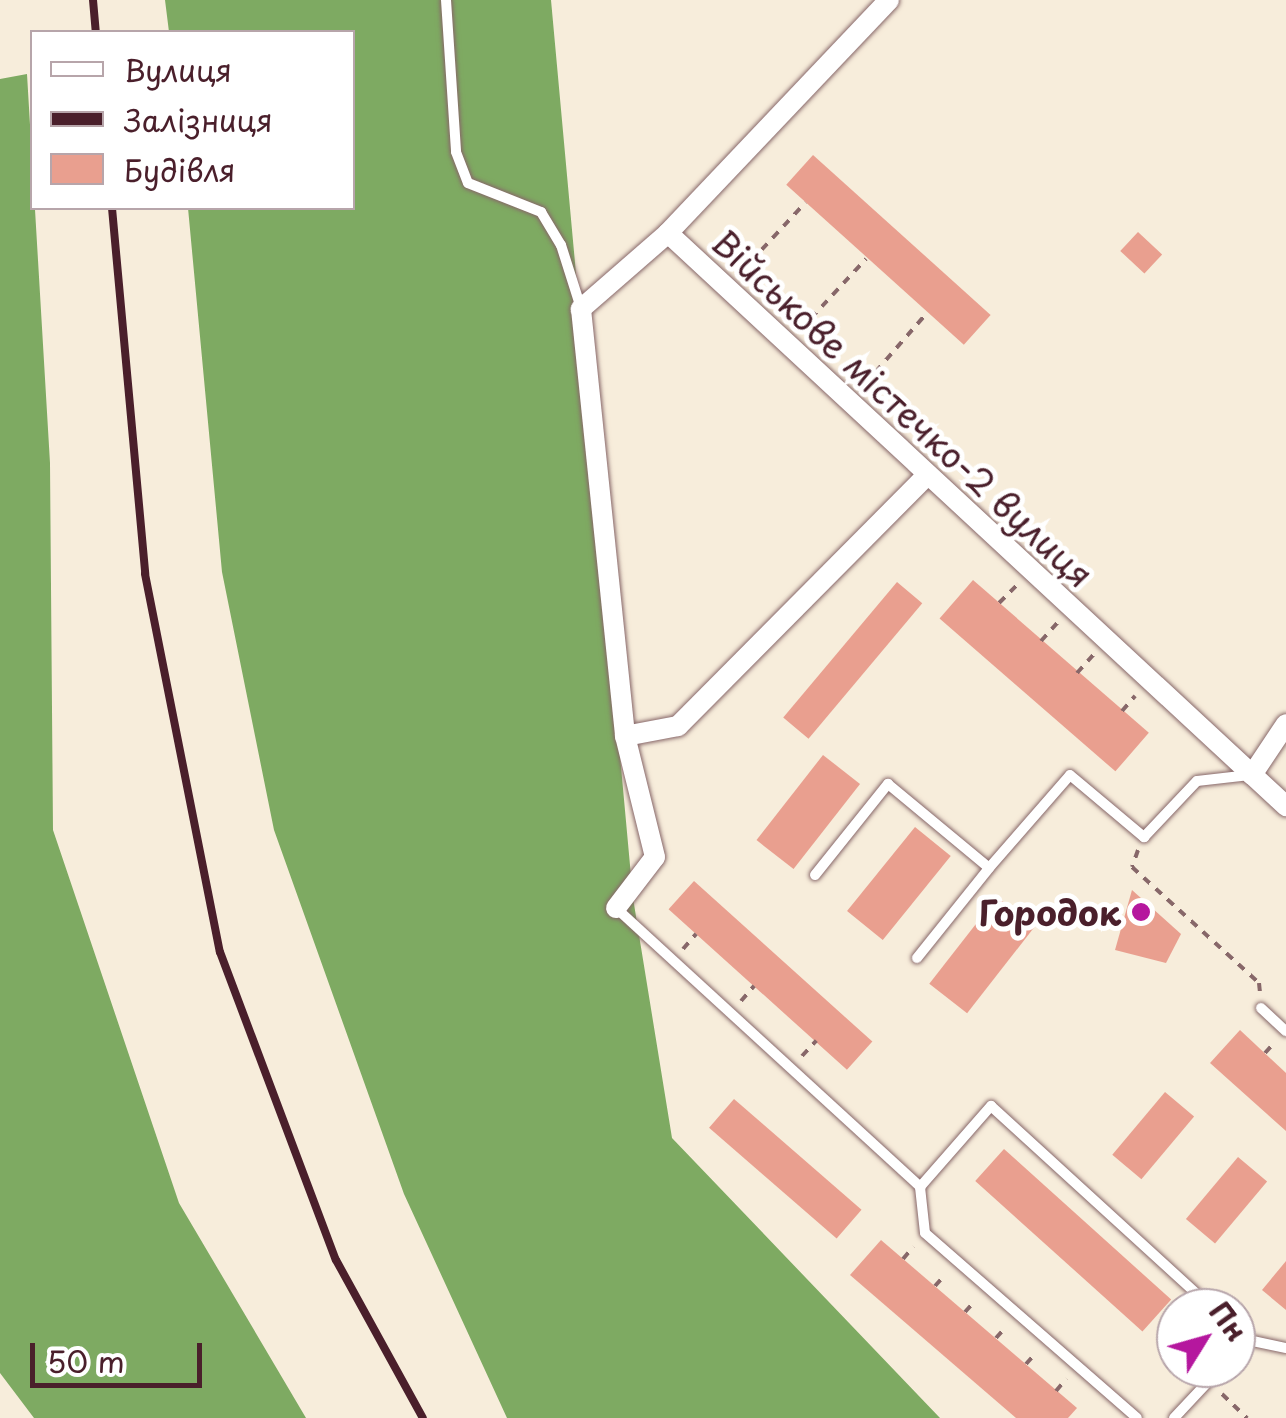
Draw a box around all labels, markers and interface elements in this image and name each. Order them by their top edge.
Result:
legend [30,30,355,210]
text: Вулиця [124,47,232,92]
text: Залізниця [124,97,273,142]
text: Будівля [124,147,236,192]
street label: Військове містечко-2 вулиця [704,221,1102,595]
place label: Городок [978,891,1121,933]
marker: Городок [1130,901,1152,923]
north arrow [1156,1288,1256,1388]
text: Пн [1199,1292,1258,1350]
scale bar [35,1323,208,1385]
text: 50 m [47,1338,125,1383]

